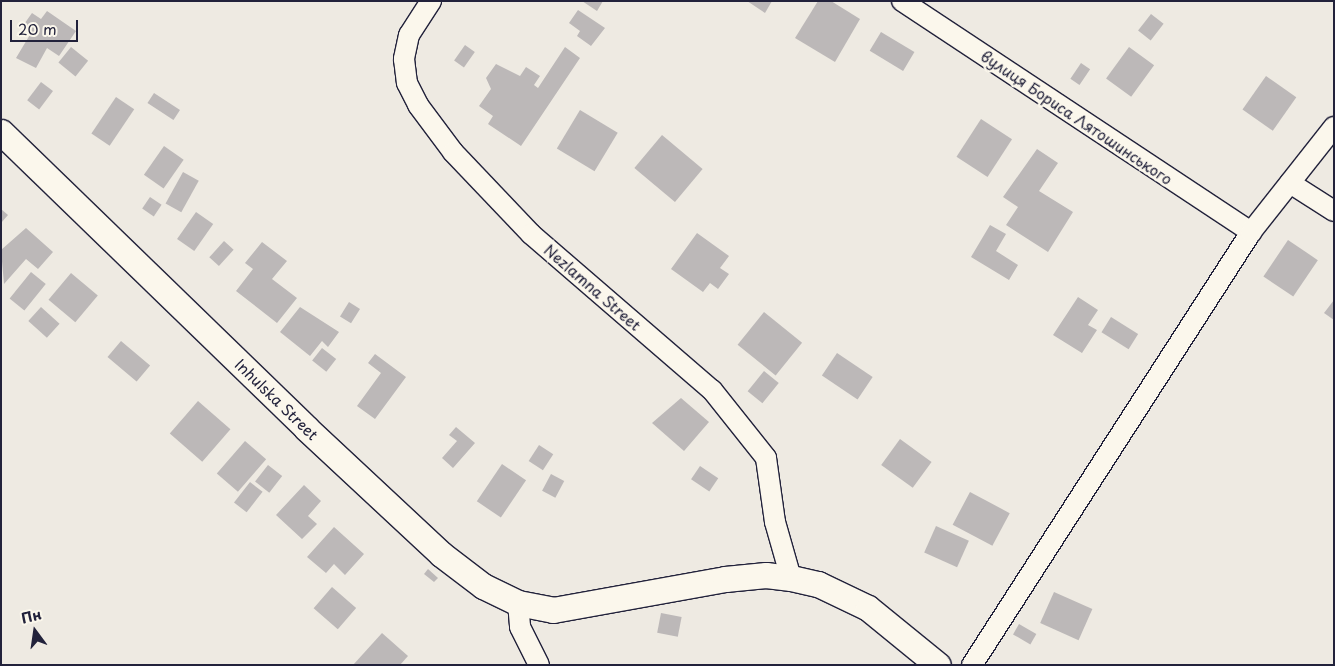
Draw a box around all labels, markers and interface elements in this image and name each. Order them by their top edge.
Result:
scale bar [12,10,80,42]
text: 20 m [18,17,57,40]
street label: вулиця Бориса Лятошинського [977,46,1177,188]
street label: Nezlamna Street [541,240,645,334]
street label: Inhulska Street [231,354,323,444]
text: Пн [19,603,44,629]
north arrow [10,606,60,656]

